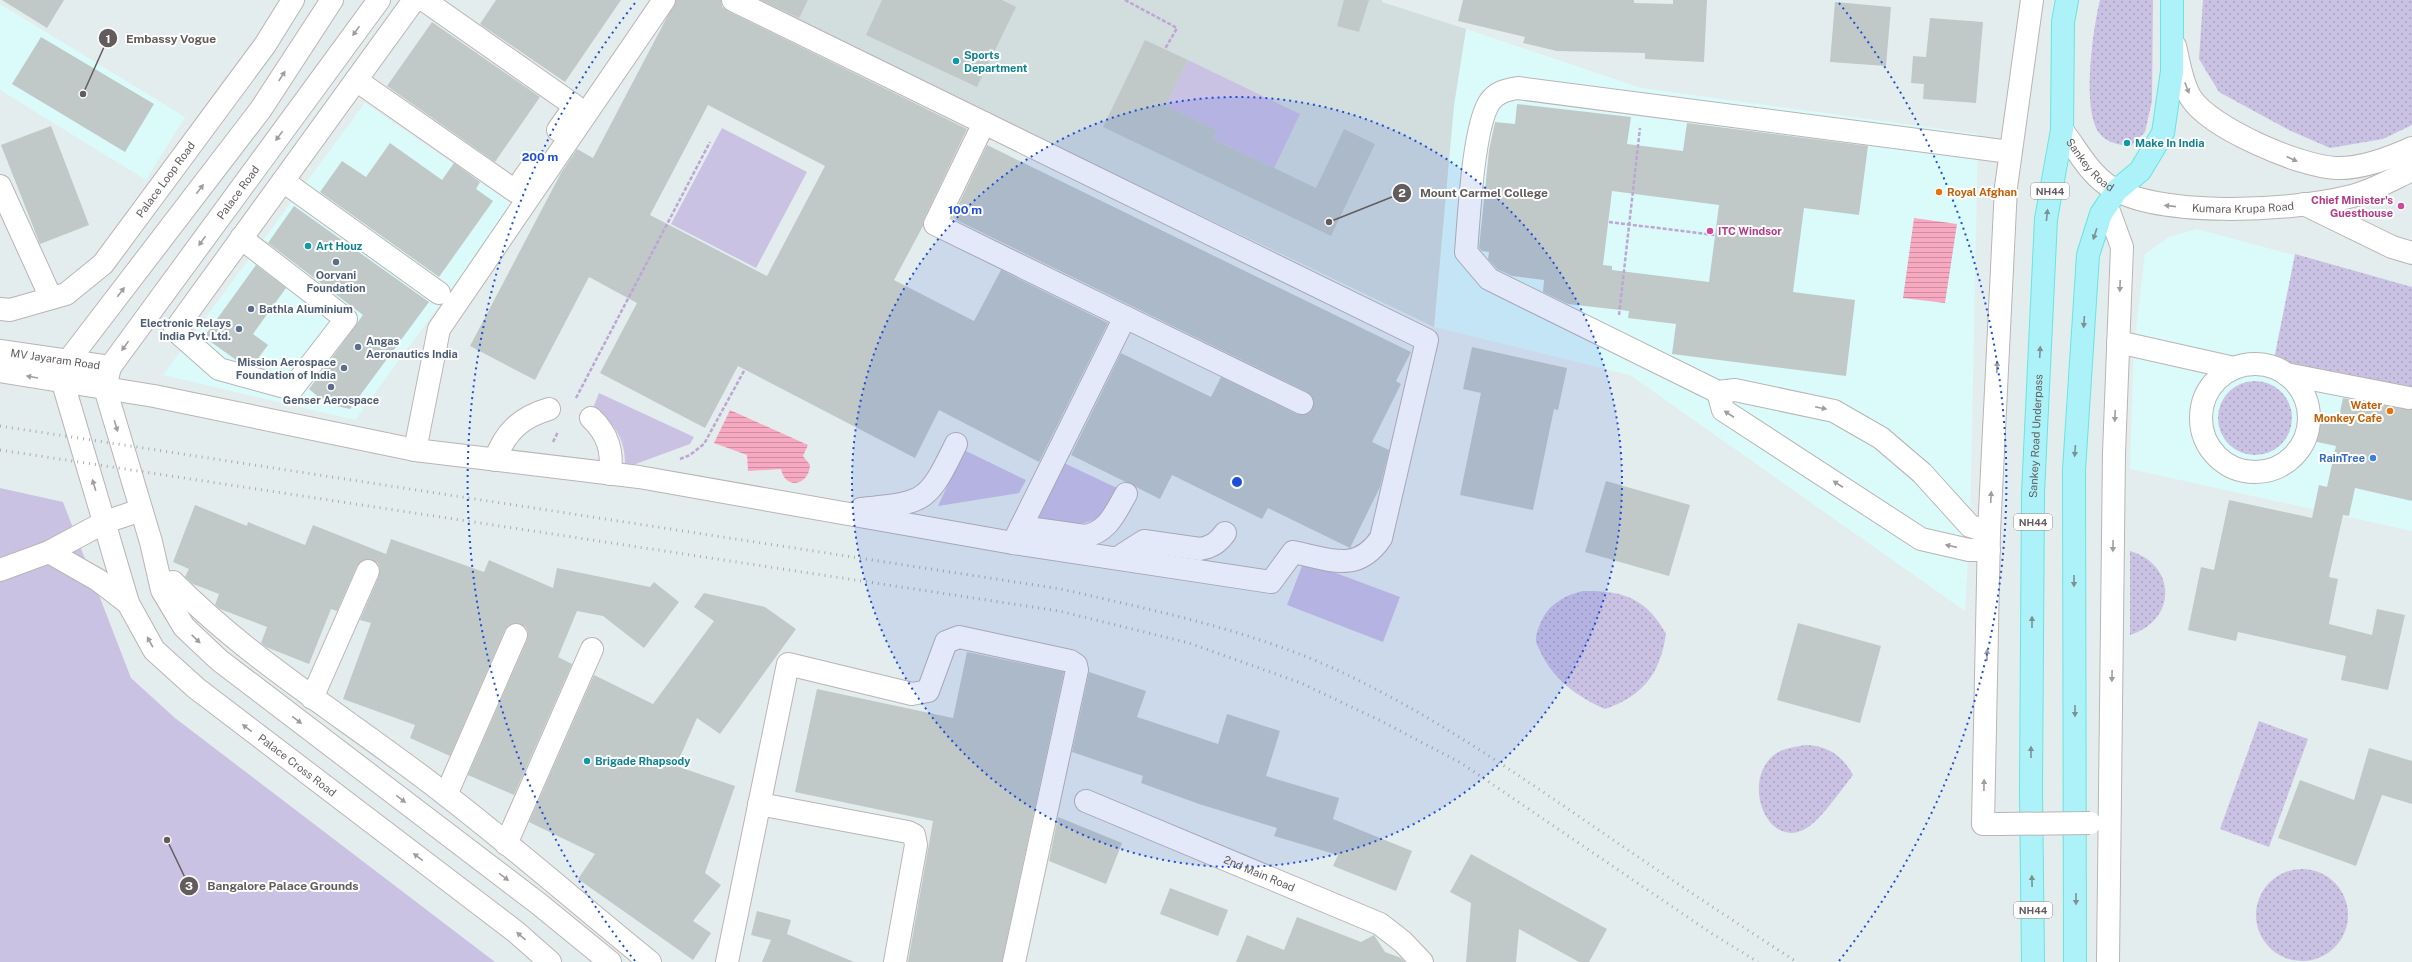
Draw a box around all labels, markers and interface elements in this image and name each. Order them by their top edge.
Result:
callout: Embassy Vogue [98,26,224,50]
one-way arrow [352,26,360,37]
text: 1 [105,32,111,46]
text: Embassy Vogue [126,32,216,46]
place label: Sports Department [964,49,1028,74]
marker: Sports Department [951,56,961,66]
one-way arrow [278,71,286,82]
one-way arrow [2185,82,2191,94]
one-way arrow [275,131,283,142]
street label: Sankey Road [2064,136,2116,194]
place label: Make In India [2135,137,2204,149]
marker: Make In India [2122,138,2132,148]
street label: Palace Loop Road [134,139,197,220]
text: 200 m [522,150,558,164]
one-way arrow [2287,156,2298,162]
street label: Palace Road [214,163,261,222]
callout: Mount Carmel College [1392,181,1556,205]
one-way arrow [196,183,204,194]
road number: NH44 [2031,183,2069,199]
text: 2 [1398,186,1406,200]
text: Mount Carmel College [1420,186,1548,200]
place label: Royal Afghan [1947,186,2017,198]
marker: Royal Afghan [1934,187,1944,197]
place label: Chief Minister's Guesthouse [2311,194,2393,219]
street label: Kumara Krupa Road [2192,200,2294,215]
marker: Chief Minister's Guesthouse [2396,201,2406,211]
one-way arrow [2164,202,2176,209]
text: 100 m [948,203,982,217]
one-way arrow [2044,208,2050,221]
place label: ITC Windsor [1718,225,1782,237]
marker: ITC Windsor [1705,226,1715,236]
one-way arrow [2091,228,2097,240]
one-way arrow [198,236,206,246]
place label: Art Houz [316,240,363,252]
marker: Art Houz [303,241,313,251]
marker: Oorvani Foundation [331,257,341,267]
place label: Oorvani Foundation [306,269,366,294]
one-way arrow [2117,280,2124,292]
one-way arrow [117,287,125,297]
place label: Bathla Aluminium [259,303,353,315]
marker: Bathla Aluminium [246,304,256,314]
one-way arrow [2080,316,2087,328]
place label: Electronic Relays India Pvt. Ltd. [140,317,231,342]
marker: Electronic Relays India Pvt. Ltd. [234,324,244,334]
place label: Angas Aeronautics India [366,335,458,360]
one-way arrow [121,341,129,351]
marker: Angas Aeronautics India [353,342,363,352]
one-way arrow [2036,346,2043,358]
street label: MV Jayaram Road [10,347,101,372]
place label: Mission Aerospace Foundation of India [236,356,336,381]
one-way arrow [1994,360,2000,373]
marker: Mission Aerospace Foundation of India [339,363,349,373]
one-way arrow [26,373,38,379]
street label: Sankey Road Underpass [2027,373,2045,498]
marker: Genser Aerospace [326,382,336,392]
place label: Genser Aerospace [283,394,379,406]
place label: Water Monkey Cafe [2314,399,2382,424]
one-way arrow [1815,406,1827,412]
marker: Water Monkey Cafe [2385,406,2395,416]
one-way arrow [1723,410,1735,417]
one-way arrow [2112,410,2119,422]
one-way arrow [113,420,119,432]
one-way arrow [2072,445,2079,457]
place label: RainTree [2319,452,2365,464]
marker: RainTree [2368,453,2378,463]
centre of rings [1230,475,1244,489]
one-way arrow [91,478,97,490]
one-way arrow [1832,480,1844,487]
one-way arrow [1988,490,1994,503]
road number: NH44 [2014,514,2052,530]
one-way arrow [2110,540,2116,553]
one-way arrow [1944,542,1957,548]
one-way arrow [2071,575,2077,588]
one-way arrow [2029,615,2035,628]
one-way arrow [191,634,201,643]
one-way arrow [147,637,154,648]
one-way arrow [1984,648,1990,661]
one-way arrow [2109,670,2115,683]
one-way arrow [2072,705,2078,718]
one-way arrow [292,716,303,724]
one-way arrow [242,724,253,732]
street label: Palace Cross Road [256,732,339,799]
one-way arrow [2028,745,2034,758]
place label: Brigade Rhapsody [595,755,691,767]
marker: Brigade Rhapsody [582,756,592,766]
one-way arrow [1981,778,1987,791]
one-way arrow [395,794,406,803]
one-way arrow [412,853,423,862]
street label: 2nd Main Road [1222,853,1297,894]
one-way arrow [499,873,510,882]
callout: Bangalore Palace Grounds [179,874,367,898]
one-way arrow [2029,874,2035,887]
text: 3 [185,879,193,893]
text: Bangalore Palace Grounds [207,879,359,893]
one-way arrow [2073,893,2079,906]
road number: NH44 [2014,902,2052,918]
one-way arrow [516,932,526,941]

